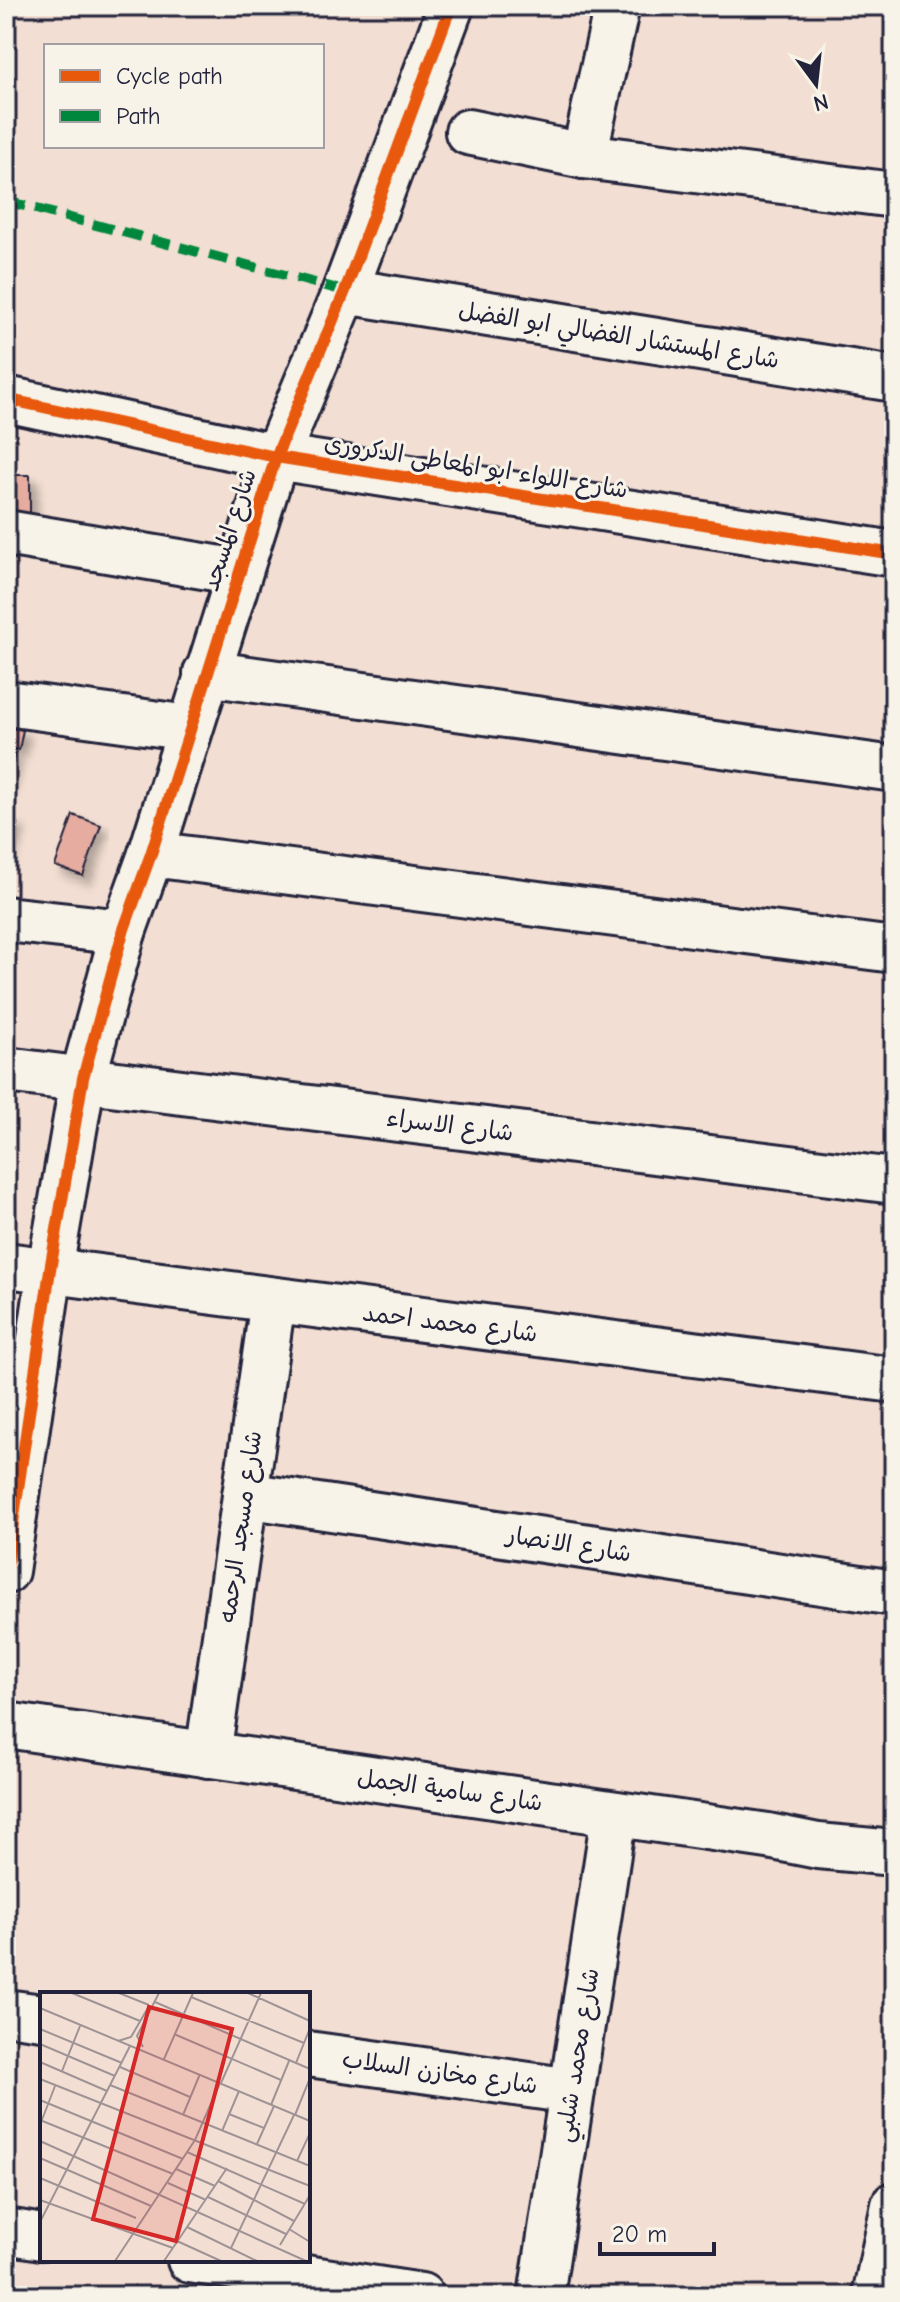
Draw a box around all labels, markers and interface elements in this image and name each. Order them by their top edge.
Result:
legend [44,44,324,148]
north arrow [776,44,856,124]
text: Cycle path [116,62,223,90]
text: N [811,88,831,117]
text: Path [116,102,161,130]
street label: شارع المستشار الفضالي ابو الفضل [456,296,781,381]
street label: شارع اللواء ابو المعاطى الدكرورى [322,428,630,507]
street label: شارع المسجد [196,465,265,596]
street label: شارع الاسراء [385,1103,515,1150]
street label: شارع محمد احمد [360,1298,539,1351]
street label: شارع مسجد الرحمه [213,1429,270,1626]
street label: شارع الانصار [502,1520,633,1571]
street label: شارع سامية الجمل [355,1763,545,1820]
street label: شارع محمد شلبي [549,1966,612,2145]
inset map [40,1992,310,2262]
street label: شارع مخازن السلاب [340,2044,539,2103]
scale bar [600,2206,714,2256]
text: 20 m [612,2220,667,2248]

